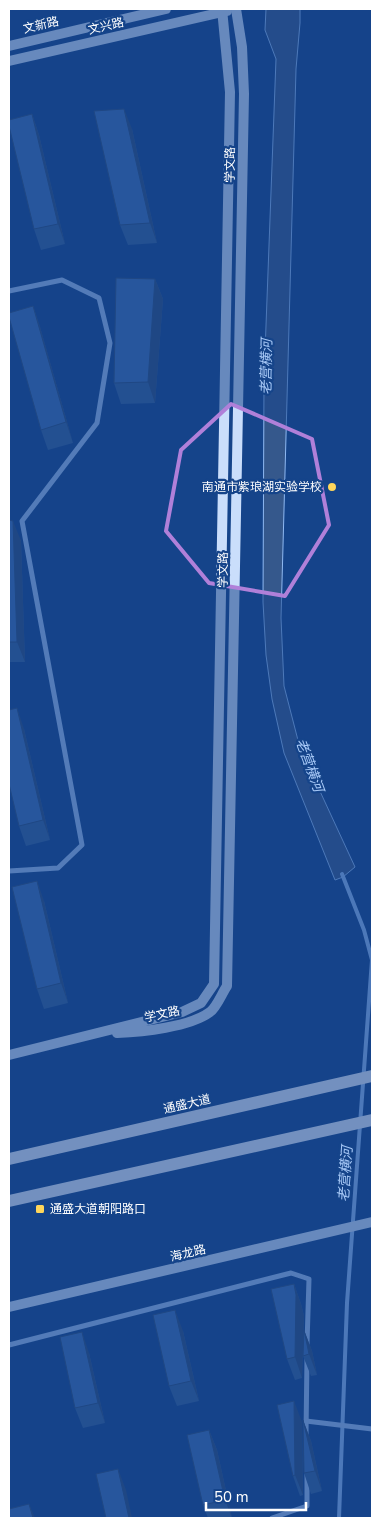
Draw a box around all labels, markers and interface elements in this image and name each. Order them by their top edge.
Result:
street label: 文新路 [22,13,60,37]
street label: 文兴路 [87,14,125,38]
street label: 学文路 [222,147,238,183]
water label: 老营横河 [257,336,277,395]
place label: 南通市紫琅湖实验学校 [202,479,322,495]
marker: 南通市紫琅湖实验学校 [326,481,338,493]
street label: 学文路 [215,552,231,588]
water label: 老营横河 [291,736,329,798]
street label: 学文路 [143,1002,181,1026]
street label: 通盛大道 [162,1091,212,1117]
water label: 老营横河 [334,1142,357,1203]
place label: 通盛大道朝阳路口 [50,1201,146,1217]
marker: 通盛大道朝阳路口 [34,1203,46,1215]
street label: 海龙路 [169,1241,207,1265]
scale bar [206,1480,306,1512]
text: 50 m [214,1487,249,1507]

